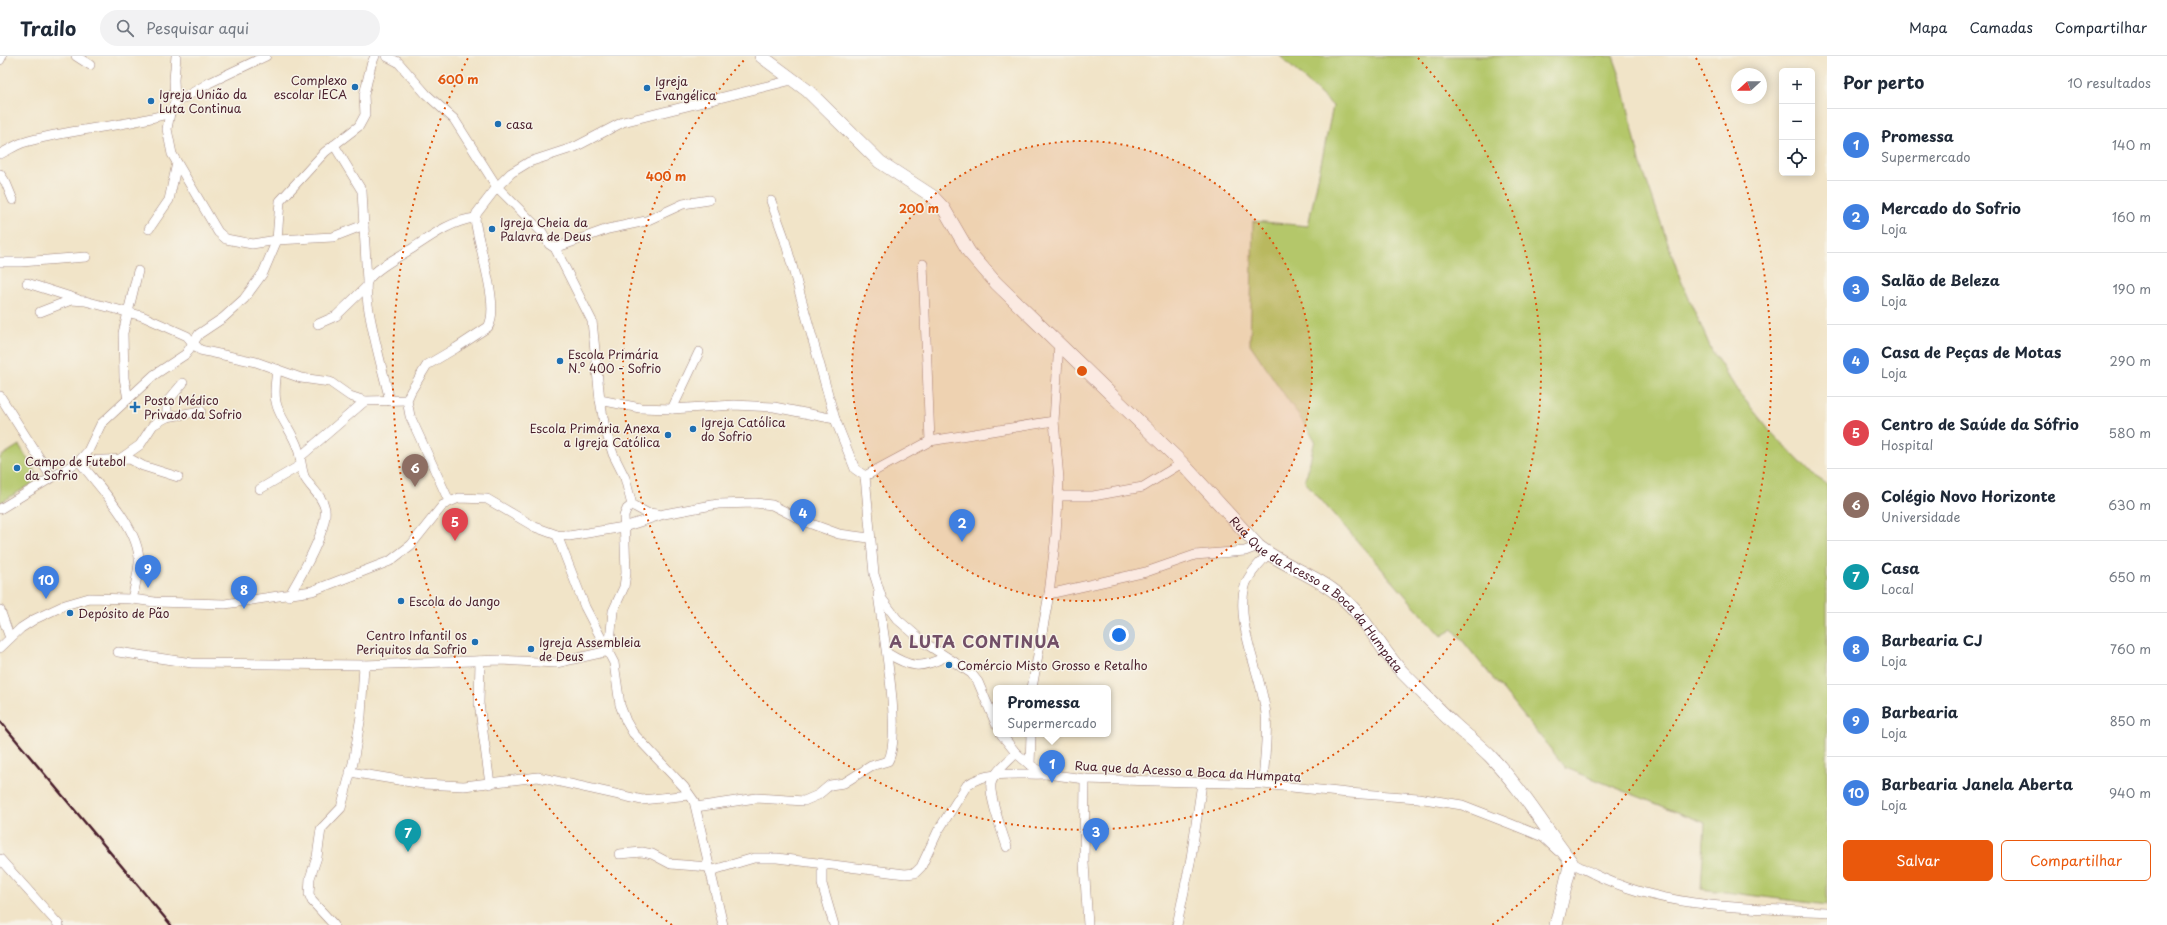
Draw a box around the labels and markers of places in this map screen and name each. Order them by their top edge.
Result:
place label: Complexo escolar IECA [274,71,347,103]
place label: Igreja Evangélica [655,72,717,104]
marker: Complexo escolar IECA [350,82,360,92]
marker: Igreja Evangélica [642,83,652,93]
place label: Igreja União da Luta Continua [159,85,248,117]
marker: Igreja União da Luta Continua [146,96,156,106]
place label: casa [506,115,533,133]
marker: casa [493,119,503,129]
place label: Igreja Cheia da Palavra de Deus [500,213,592,245]
marker: Igreja Cheia da Palavra de Deus [487,224,497,234]
place label: Escola Primária N.º 400 - Sofrio [568,345,662,377]
marker: Escola Primária N.º 400 - Sofrio [555,356,565,366]
centre of rings [1075,364,1089,378]
place label: Posto Médico Privado da Sofrio [144,391,242,423]
marker: Posto Médico Privado da Sofrio [129,401,141,413]
place label: Igreja Católica do Sofrio [701,413,786,445]
place label: Escola Primária Anexa a Igreja Católica [530,419,660,451]
marker: Igreja Católica do Sofrio [688,424,698,434]
marker: Escola Primária Anexa a Igreja Católica [663,430,673,440]
place label: Campo de Futebol da Sofrio [25,452,126,484]
pin: 6 [402,454,428,487]
marker: Campo de Futebol da Sofrio [12,463,22,473]
pin: 4 [790,499,816,532]
pin: 5 [442,508,468,541]
pin: 2 [949,509,975,542]
pin: 9 [135,555,161,588]
pin: 10 [33,566,59,599]
pin: 8 [231,576,257,609]
place label: Escola do Jango [409,592,500,610]
marker: Escola do Jango [396,596,406,606]
place label: Depósito de Pão [78,604,170,622]
marker: Depósito de Pão [65,608,75,618]
place label: Centro Infantil os Periquitos da Sofrio [356,626,468,658]
place label: Igreja Assembleia de Deus [539,633,641,665]
marker: Centro Infantil os Periquitos da Sofrio [470,637,480,647]
marker: Igreja Assembleia de Deus [526,644,536,654]
place label: Comércio Misto Grosso e Retalho [957,656,1148,674]
marker: Comércio Misto Grosso e Retalho [944,660,954,670]
pin: 1 [1039,750,1065,783]
pin: 3 [1083,818,1109,851]
pin: 7 [395,819,421,852]

